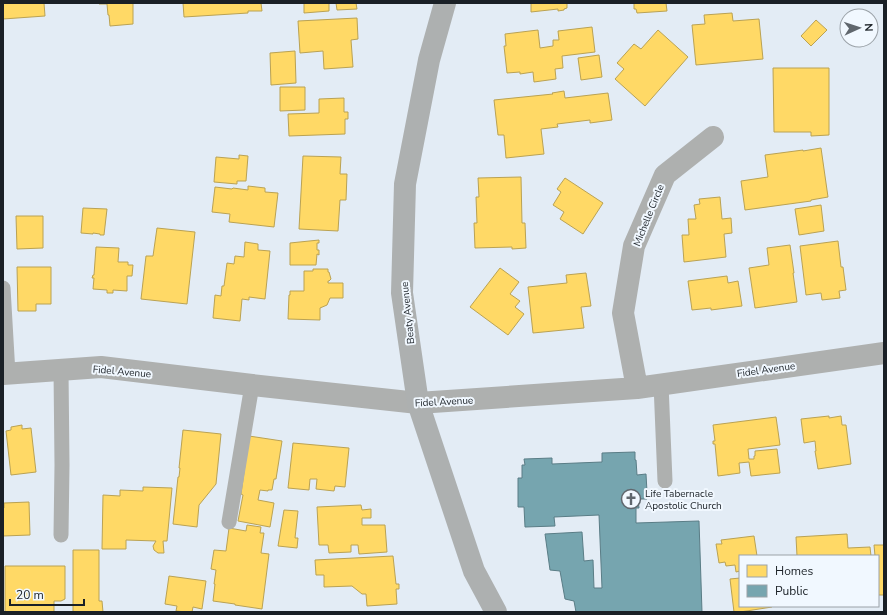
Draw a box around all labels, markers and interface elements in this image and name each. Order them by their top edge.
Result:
north arrow [839,8,879,48]
text: N [861,23,876,32]
street label: Michelle Circle [630,182,668,248]
street label: Beaty Avenue [398,281,418,345]
street label: Fidel Avenue [736,359,796,381]
street label: Fidel Avenue [92,362,152,382]
street label: Fidel Avenue [414,393,474,411]
place label: Life Tabernacle Apostolic Church [645,487,722,513]
church icon: Life Tabernacle Apostolic Church [620,488,642,510]
legend [739,555,879,607]
text: Homes [775,563,813,579]
scale bar [10,581,84,607]
text: Public [775,583,809,599]
text: 20 m [16,587,44,603]

